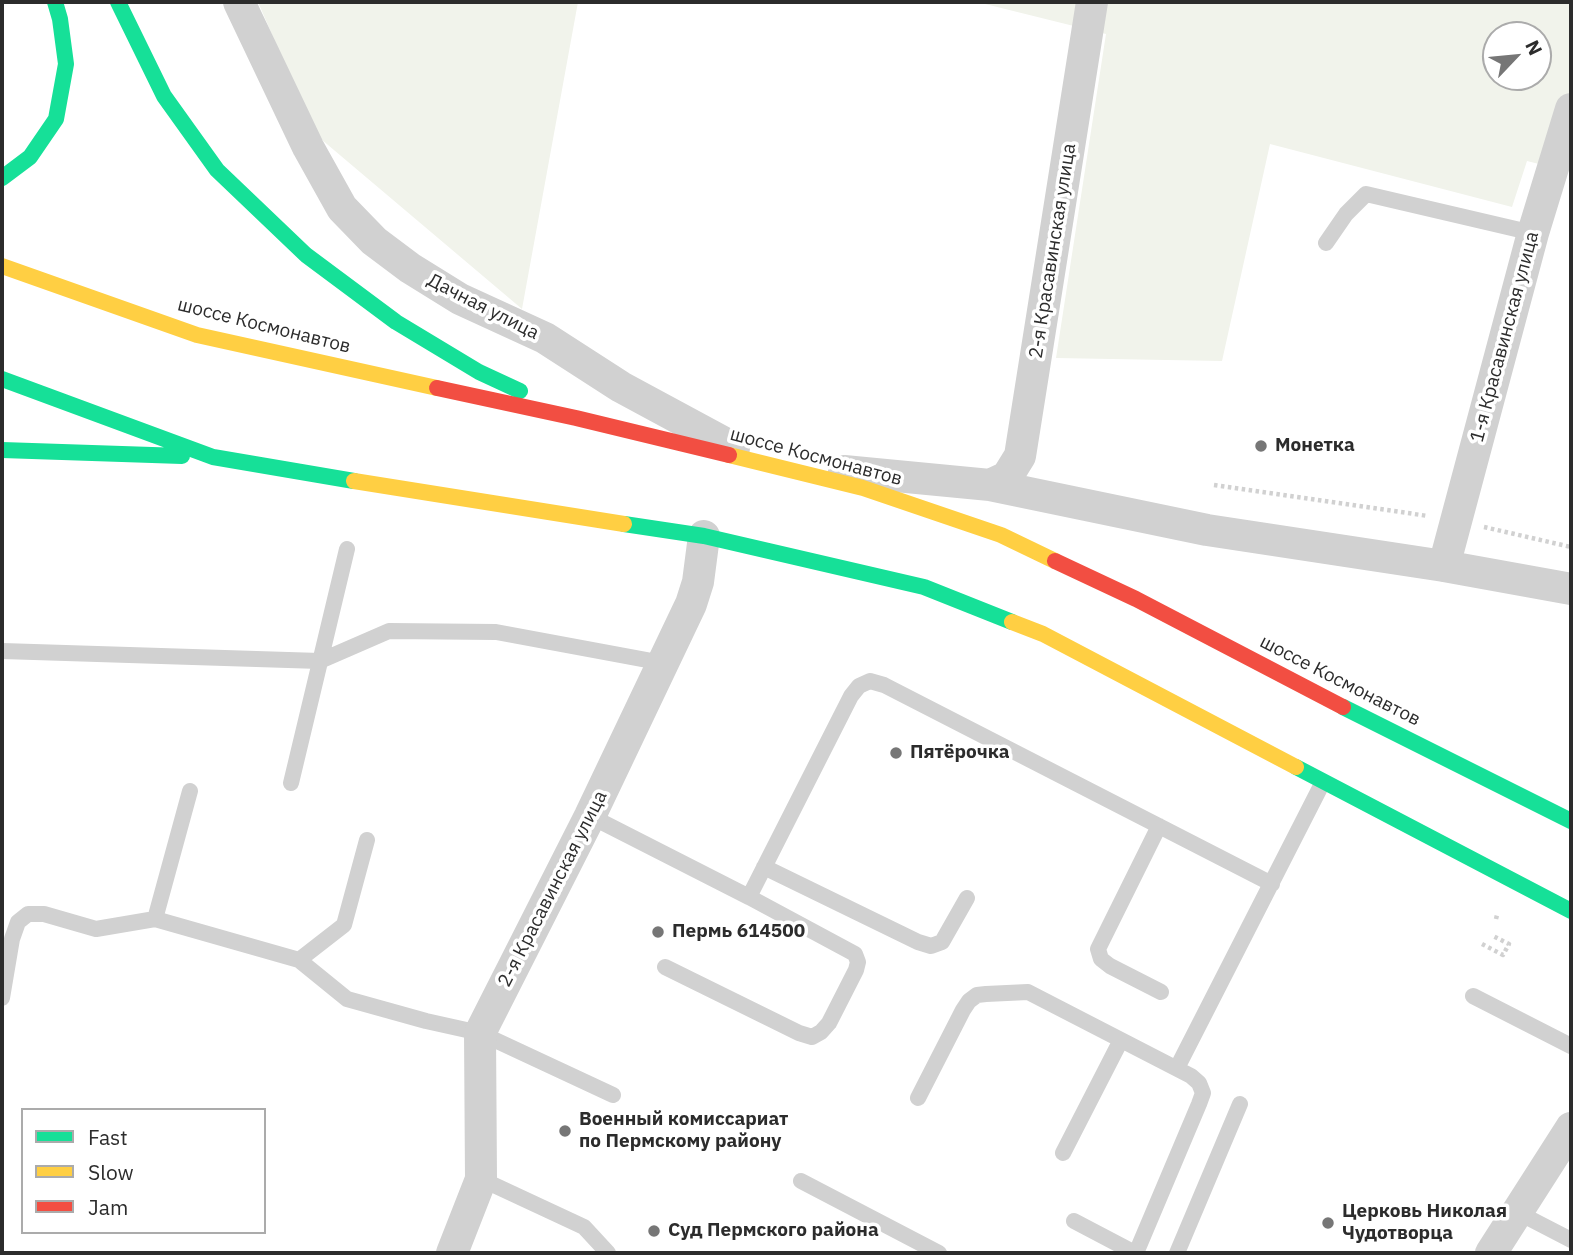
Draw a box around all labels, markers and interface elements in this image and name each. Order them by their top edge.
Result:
north arrow [1482,21,1552,91]
text: N [1520,36,1548,59]
street label: 2-я Красавинская улица [1025,142,1081,360]
street label: 1-я Красавинская улица [1466,229,1544,445]
street label: Дачная улица [423,269,543,345]
street label: шоссе Космонавтов [175,293,353,359]
street label: шоссе Космонавтов [727,423,905,491]
place label: Монетка [1275,435,1355,457]
marker: Монетка [1253,438,1269,454]
street label: шоссе Космонавтов [1256,631,1424,731]
place label: Пятёрочка [910,742,1010,764]
marker: Пятёрочка [888,745,904,761]
street label: 2-я Красавинская улица [494,787,612,991]
place label: Пермь 614500 [672,921,805,943]
marker: Пермь 614500 [650,924,666,940]
legend [21,1108,266,1234]
place label: Военный комиссариат по Пермскому району [579,1109,788,1153]
text: Fast [88,1123,128,1151]
marker: Военный комиссариат по Пермскому району [557,1123,573,1139]
text: Slow [88,1158,134,1186]
text: Jam [88,1193,128,1221]
place label: Церковь Николая Чудотворца [1342,1201,1507,1245]
marker: Церковь Николая Чудотворца [1320,1215,1336,1231]
place label: Суд Пермского района [668,1220,879,1242]
marker: Суд Пермского района [646,1223,662,1239]

